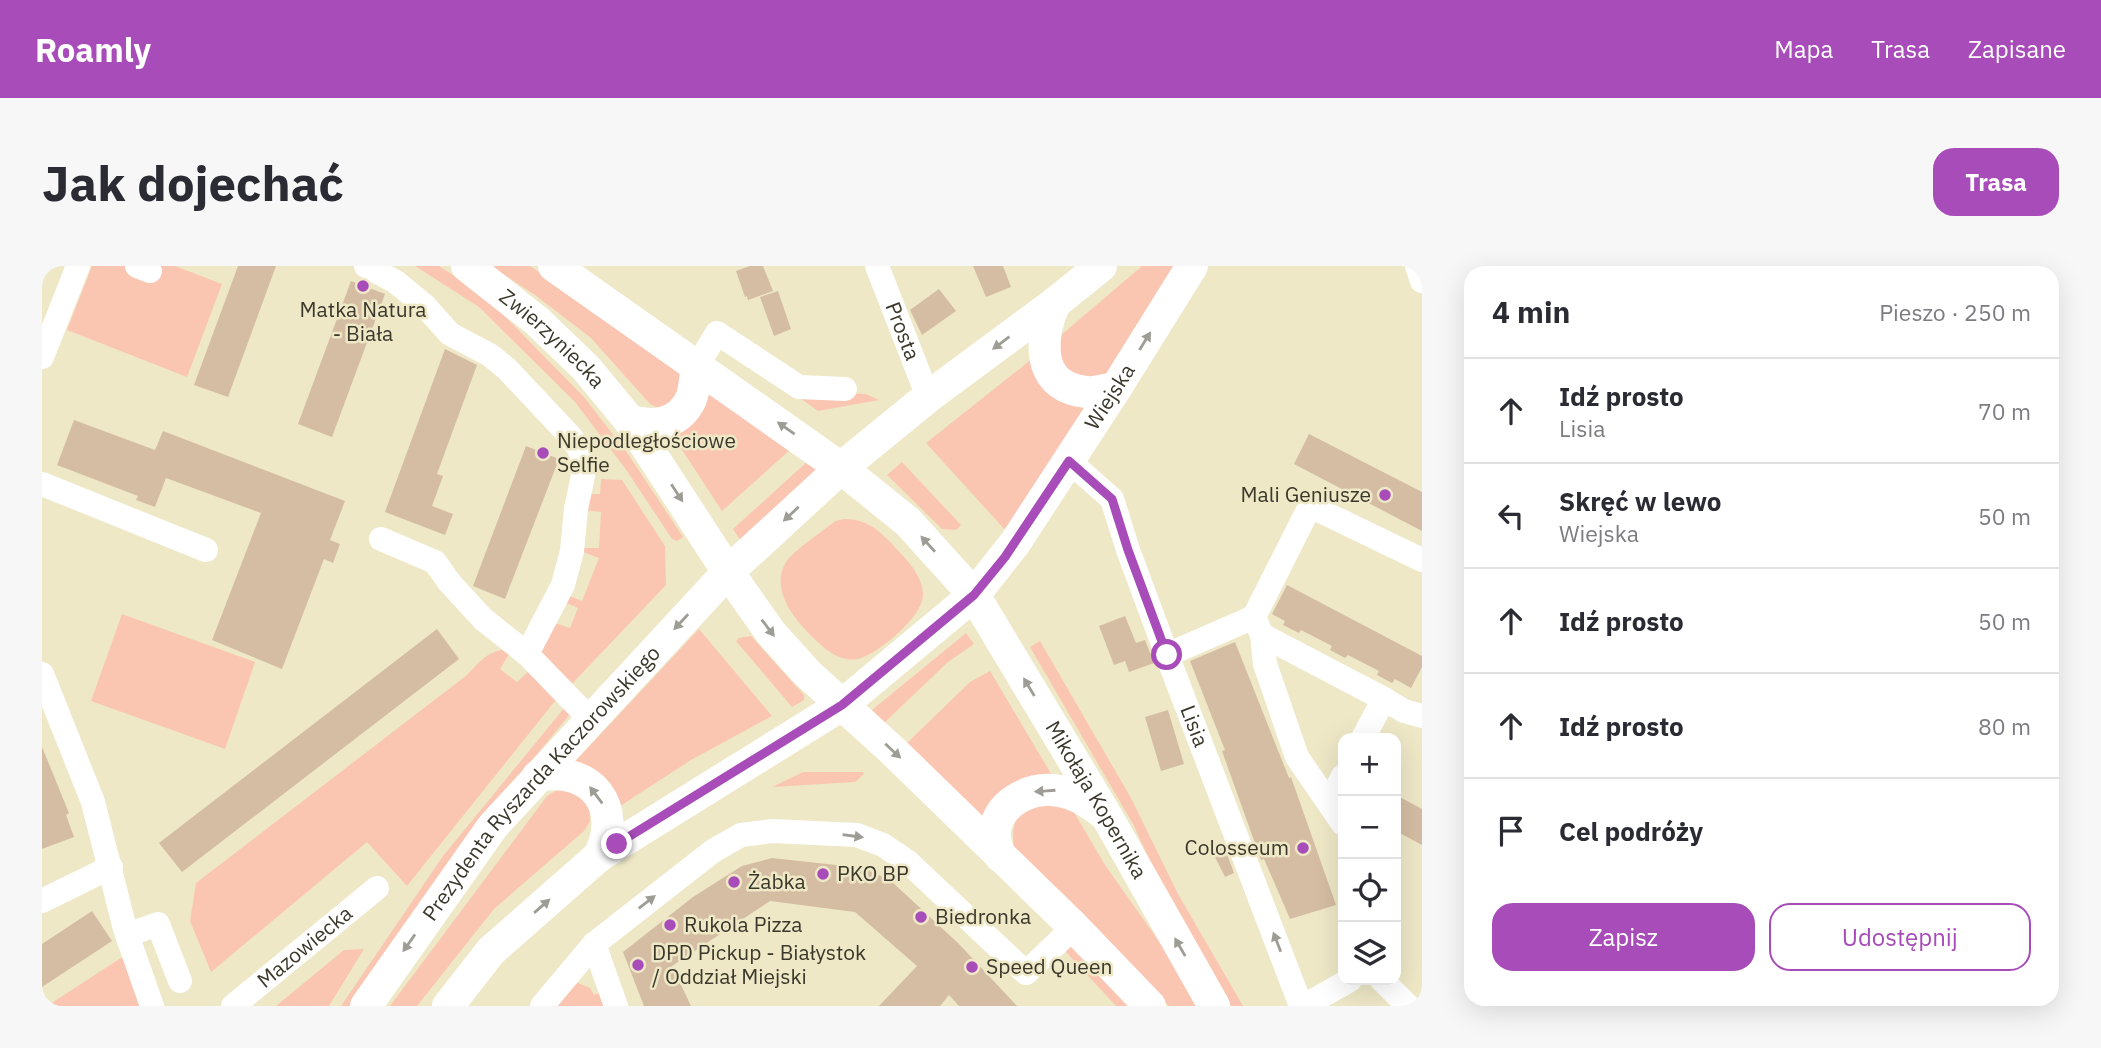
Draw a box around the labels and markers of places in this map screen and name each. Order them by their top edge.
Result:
marker: Matka Natura - Biała [355,278,371,294]
place label: Matka Natura - Biała [300,295,426,347]
place label: Niepodległościowe Selfie [557,426,736,478]
marker: Niepodległościowe Selfie [535,445,551,461]
place label: Mali Geniusze [1241,480,1371,508]
marker: Mali Geniusze [1377,487,1393,503]
place label: Colosseum [1185,833,1289,861]
marker: Colosseum [1295,840,1311,856]
place label: PKO BP [837,859,909,887]
marker: PKO BP [815,866,831,882]
place label: Żabka [748,867,806,895]
marker: Żabka [726,874,742,890]
place label: Biedronka [935,902,1031,930]
marker: Biedronka [913,909,929,925]
place label: Rukola Pizza [684,910,802,938]
marker: Rukola Pizza [662,917,678,933]
place label: DPD Pickup - Białystok / Oddział Miejski [652,938,866,990]
place label: Speed Queen [986,952,1112,980]
marker: DPD Pickup - Białystok / Oddział Miejski [630,957,646,973]
marker: Speed Queen [964,959,980,975]

